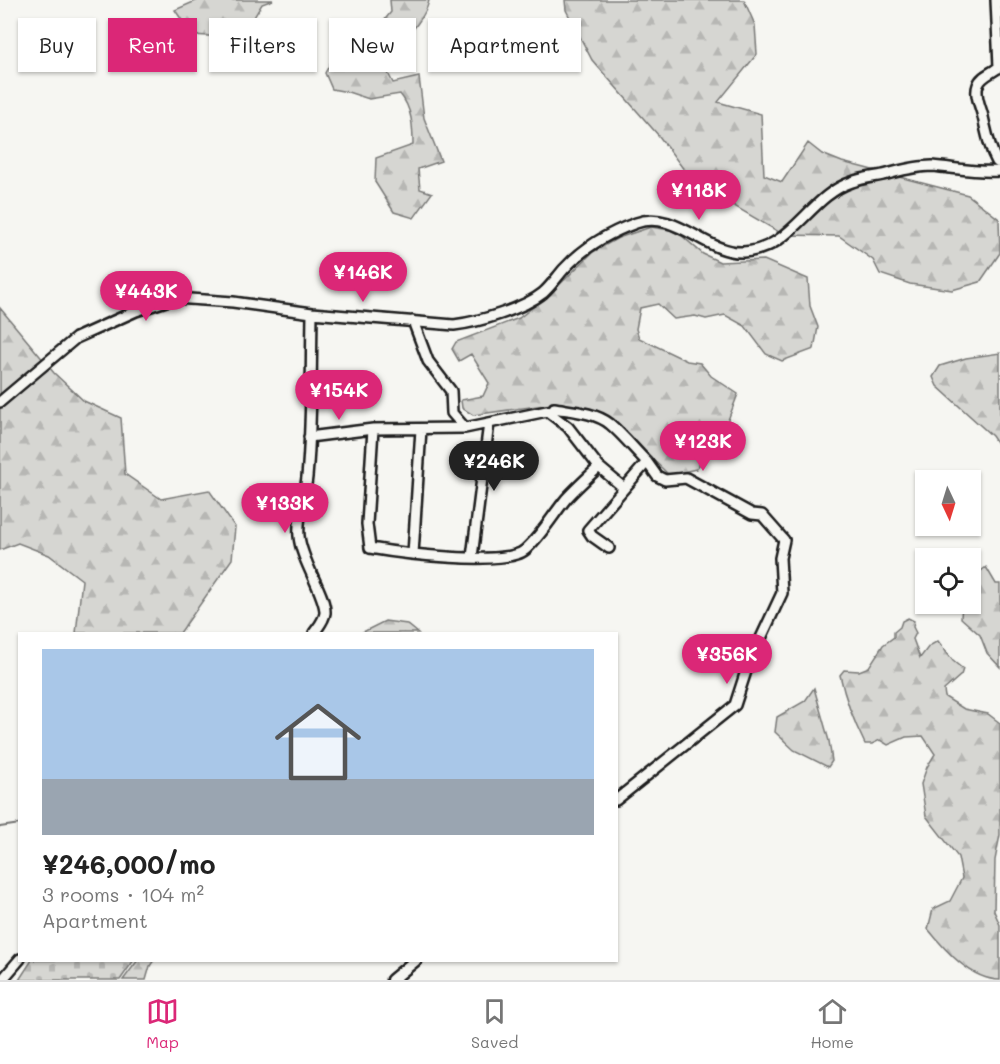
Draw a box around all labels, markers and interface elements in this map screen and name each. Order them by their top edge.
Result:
chip: Buy [18,18,96,72]
chip: Rent [108,18,197,72]
chip: Filters [209,18,317,72]
chip: New [329,18,416,72]
chip: Apartment [428,18,581,72]
pin: ¥118K [657,170,741,221]
text: ¥118K [671,176,727,202]
pin: ¥146K [321,252,405,303]
text: ¥146K [333,258,393,284]
pin: ¥443K [104,271,188,322]
text: ¥443K [114,277,178,303]
pin: ¥154K [297,370,381,421]
text: ¥154K [309,376,369,402]
pin: ¥123K [661,421,745,472]
text: ¥123K [674,427,732,453]
pin: ¥246K [452,441,536,492]
text: ¥246K [463,447,525,473]
north arrow [915,470,981,536]
map controls [915,470,981,614]
pin: ¥133K [243,483,327,534]
text: ¥133K [255,489,315,515]
button: locate [915,548,981,614]
pin: ¥356K [685,634,769,685]
text: ¥356K [696,640,758,666]
icon: home [264,688,372,796]
text: ¥246,000/mo [42,847,216,881]
text: 3 rooms · 104 m² [42,881,204,907]
text: Apartment [42,907,148,933]
tab: Map [146,995,179,1052]
tab: Saved [471,995,518,1052]
tab: Home [810,995,854,1052]

